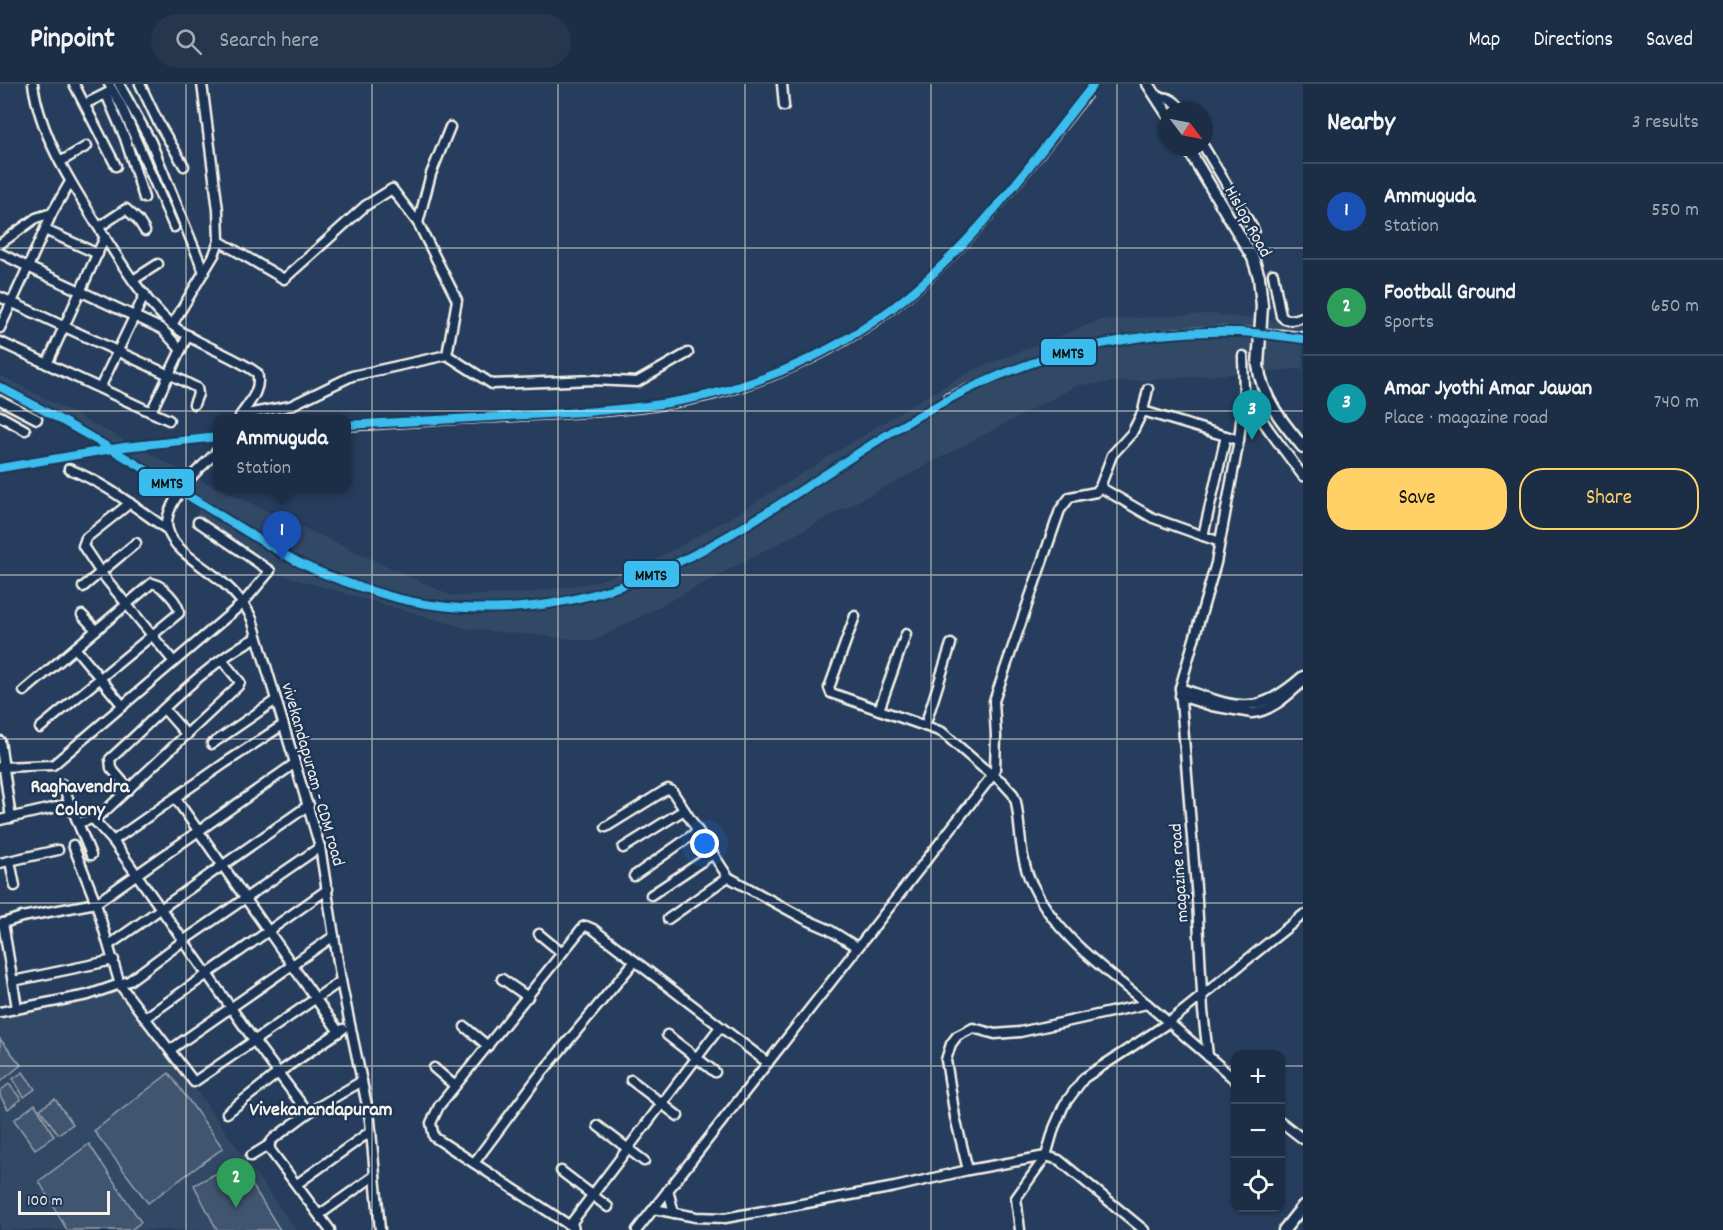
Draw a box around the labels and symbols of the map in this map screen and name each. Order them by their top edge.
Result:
north arrow [1159,102,1213,156]
street label: Hislop Road [1217,182,1277,263]
line badge: MMTS [1040,338,1097,366]
text: MMTS [1052,343,1084,366]
pin: 3 [1232,390,1272,440]
line badge: MMTS [138,468,195,497]
text: MMTS [151,473,183,496]
pin: 1 [262,512,302,561]
line badge: MMTS [623,560,680,588]
text: MMTS [635,565,667,588]
street label: vivekandapuram - CDM road [273,680,350,869]
district label: Raghavendra Colony [31,774,130,825]
street label: magazine road [1165,822,1196,923]
your location [690,829,719,858]
district label: Vivekanandapuram [250,1097,393,1125]
pin: 2 [216,1158,256,1208]
scale bar [18,1188,110,1216]

